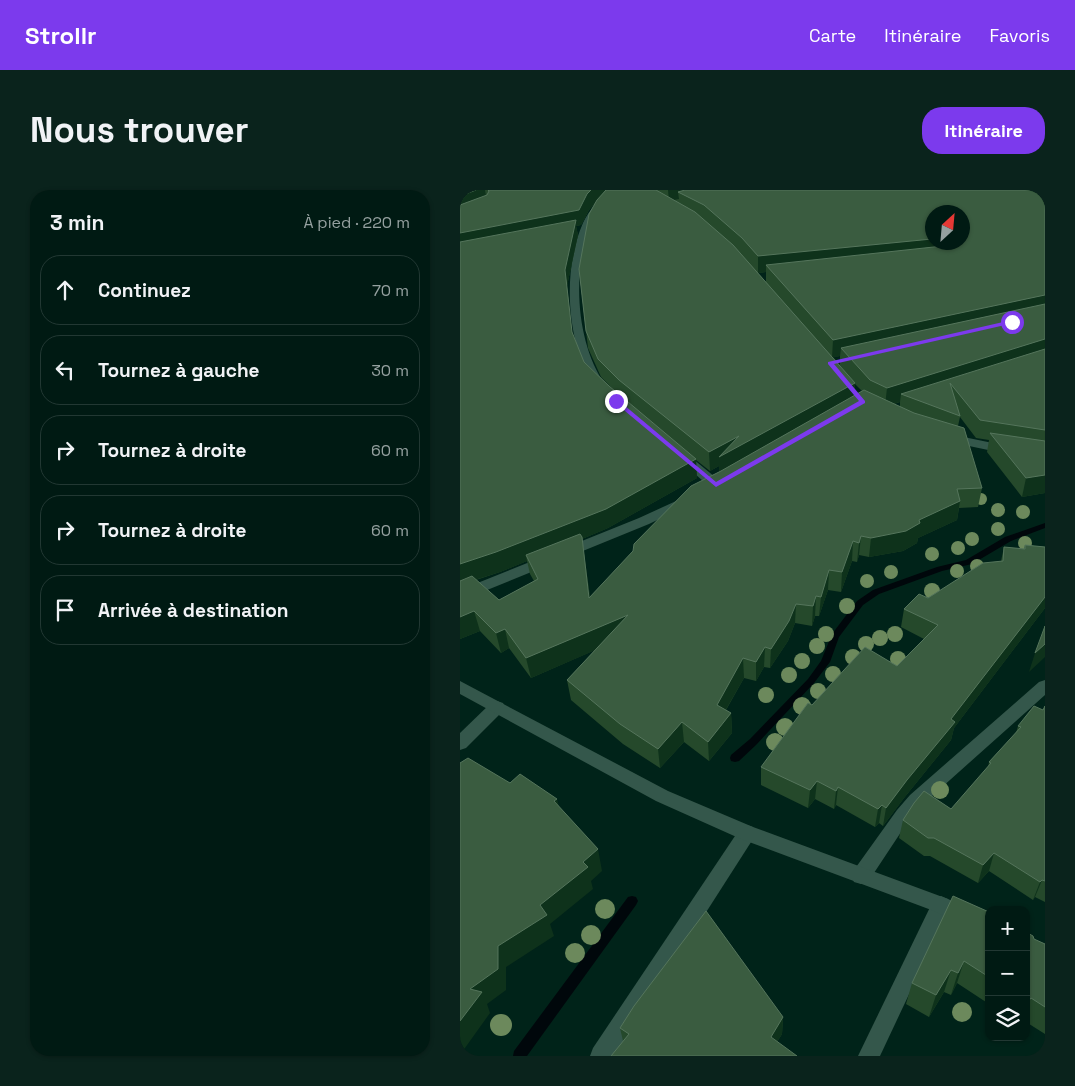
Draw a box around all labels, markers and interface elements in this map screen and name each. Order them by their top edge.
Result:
text: Strollr [25,20,97,51]
text: Carte [809,24,856,47]
text: Itinéraire [884,24,961,47]
text: Favoris [989,24,1050,47]
button: Itinéraire [922,107,1045,154]
text: Nous trouver [30,108,249,152]
north arrow [925,205,970,250]
text: 3 min [50,209,105,236]
text: À pied · 220 m [303,212,410,233]
icon: ahead [51,276,79,304]
text: Continuez [98,278,191,303]
text: 70 m [372,280,409,301]
route start [1001,311,1024,334]
icon: left [51,356,79,384]
text: Tournez à gauche [98,358,260,383]
text: 30 m [371,360,409,381]
route end [605,390,628,413]
icon: right [51,436,79,464]
text: Tournez à droite [98,438,247,463]
text: 60 m [371,440,409,461]
icon: right [51,516,79,544]
text: Tournez à droite [98,518,247,543]
text: 60 m [371,520,409,541]
icon: arrive [51,596,79,624]
text: Arrivée à destination [98,598,288,623]
map controls [985,906,1030,1041]
button: + [985,906,1030,951]
button: − [985,951,1030,996]
button: layers [985,996,1030,1041]

